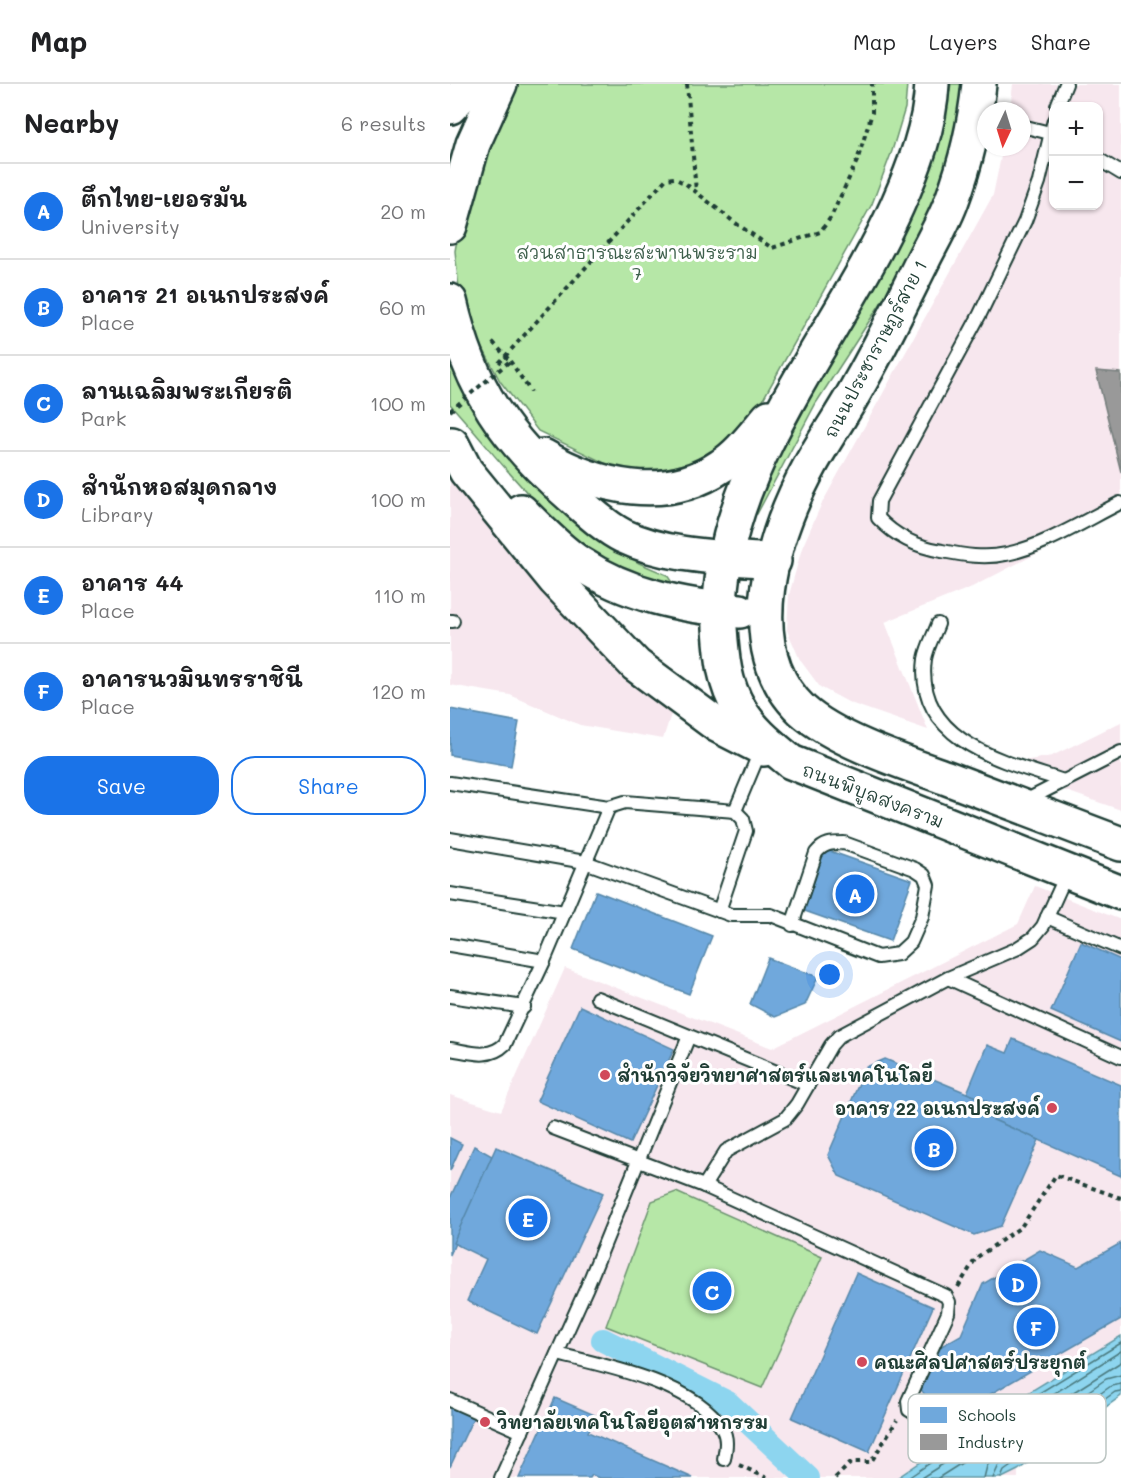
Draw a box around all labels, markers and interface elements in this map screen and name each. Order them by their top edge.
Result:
text: Map [30,23,87,59]
text: Map [853,28,896,55]
text: Layers [929,28,998,55]
text: Share [1031,28,1091,55]
north arrow [977,102,1031,156]
map controls [1049,102,1103,210]
button: + [1049,102,1103,156]
text: Nearby [24,106,119,140]
text: 6 results [341,110,426,136]
button: − [1049,156,1103,210]
text: ตึกไทย-เยอรมัน [81,184,247,213]
text: A [37,198,50,224]
text: 20 m [380,198,426,224]
text: University [81,213,180,239]
park label: สวนสาธารณะสะพานพระราม 7 [516,240,758,285]
street label: ถนนประชาราษฎร์สาย 1 [818,256,933,443]
text: อาคาร 21 อเนกประสงค์ [81,280,329,309]
text: B [37,294,50,320]
text: 60 m [379,294,426,320]
text: Place [81,309,135,335]
text: ลานเฉลิมพระเกียรติ [81,376,292,405]
text: C [36,390,51,416]
text: 100 m [370,390,426,416]
text: Park [81,405,126,431]
text: สำนักหอสมุดกลาง [81,472,277,501]
text: D [36,486,51,512]
text: 100 m [370,486,426,512]
text: Library [81,501,153,527]
text: อาคาร 44 [81,568,184,597]
text: E [37,582,50,608]
text: 110 m [373,582,426,608]
text: Place [81,597,135,623]
text: อาคารนวมินทรราชินี [81,664,303,693]
text: F [37,678,50,704]
text: 120 m [371,678,426,704]
text: Place [81,693,135,719]
button: Save [24,756,219,815]
button: Share [231,756,426,815]
street label: ถนนพิบูลสงคราม [798,757,947,835]
pin: A [836,872,874,916]
your location [815,960,844,989]
place label: สำนักวิจัยวิทยาศาสตร์และเทคโนโลยี [617,1061,933,1087]
marker: สำนักวิจัยวิทยาศาสตร์และเทคโนโลยี [598,1068,612,1082]
place label: อาคาร 22 อเนกประสงค์ [835,1095,1041,1120]
marker: อาคาร 22 อเนกประสงค์ [1045,1101,1059,1115]
pin: B [914,1126,954,1170]
pin: E [508,1196,548,1240]
pin: D [998,1260,1038,1306]
pin: C [692,1268,732,1314]
pin: F [1016,1304,1056,1350]
place label: คณะศิลปศาสตร์ประยุกต์ [874,1350,1087,1377]
marker: คณะศิลปศาสตร์ประยุกต์ [855,1355,869,1369]
legend [908,1394,1106,1463]
text: Schools [958,1404,1016,1425]
place label: วิทยาลัยเทคโนโลยีอุตสาหกรรม [496,1408,768,1437]
marker: วิทยาลัยเทคโนโลยีอุตสาหกรรม [478,1415,492,1429]
text: Industry [958,1431,1024,1452]

